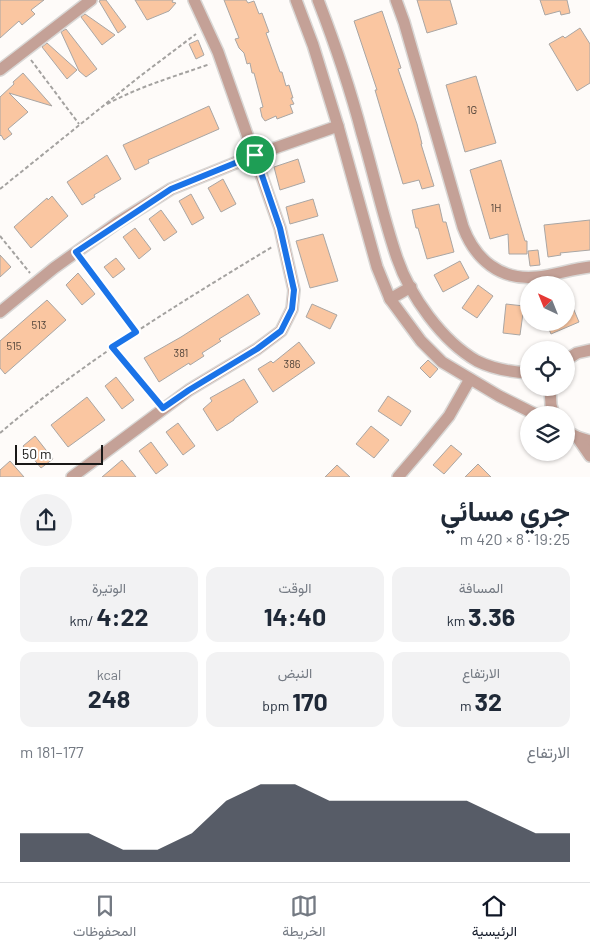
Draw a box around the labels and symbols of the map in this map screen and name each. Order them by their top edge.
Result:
house number: 1G [467,103,477,116]
pin [234,134,276,176]
house number: 1H [490,201,502,214]
north arrow [520,276,575,331]
house number: 513 [32,318,46,331]
house number: 515 [7,339,22,352]
house number: 381 [174,346,188,359]
house number: 386 [283,357,301,370]
scale bar [15,442,102,465]

